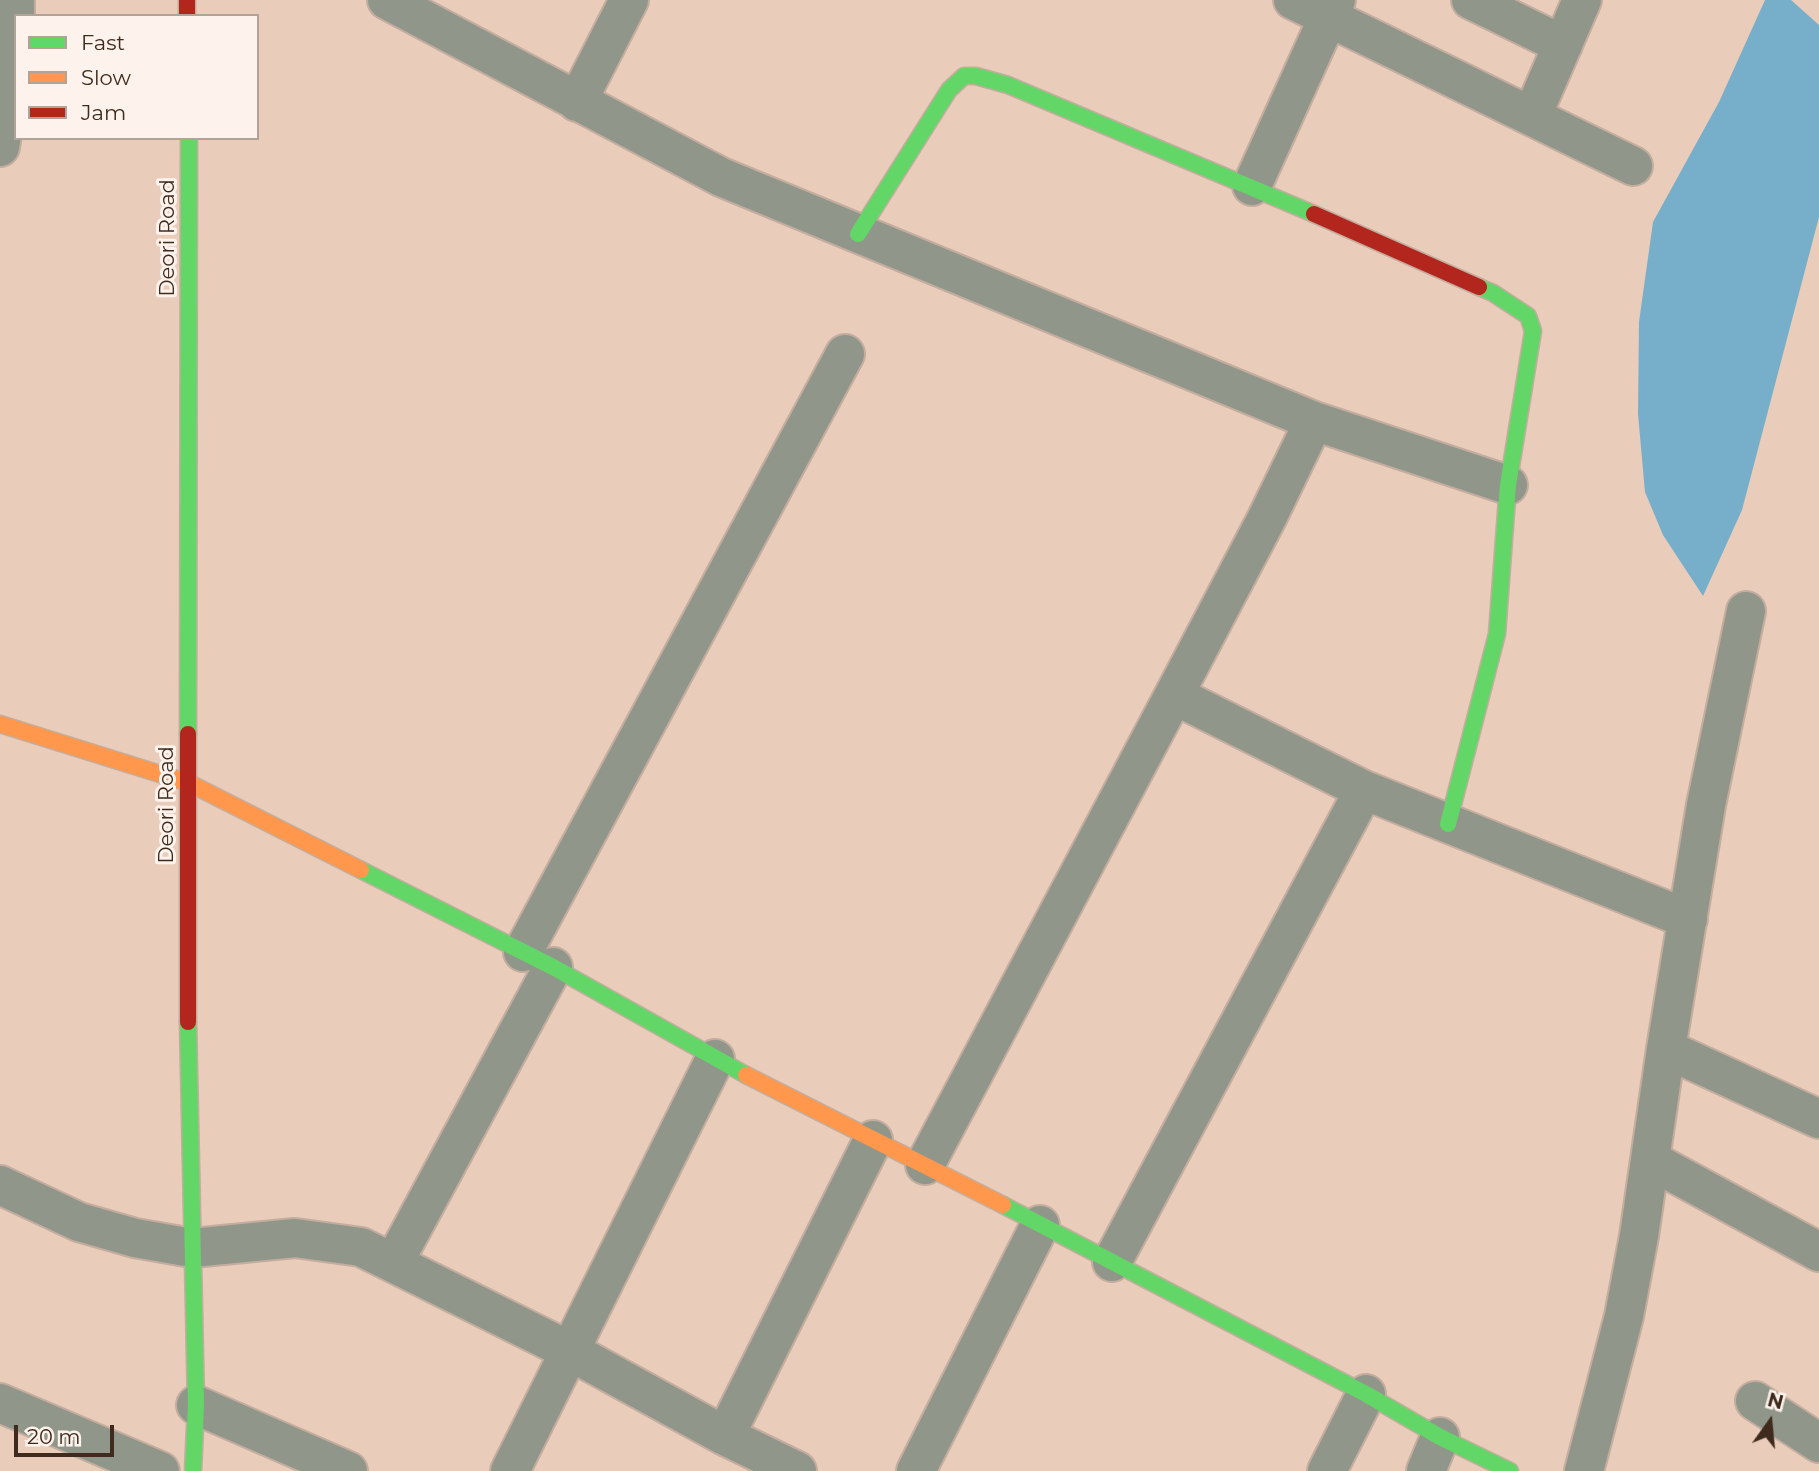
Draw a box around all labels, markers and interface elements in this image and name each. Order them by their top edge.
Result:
legend [14,14,259,140]
text: Fast [81,30,125,55]
text: Slow [81,65,131,90]
text: Jam [81,100,126,125]
street label: Deori Road [155,179,181,297]
street label: Deori Road [154,746,180,864]
north arrow [1735,1387,1805,1457]
text: N [1765,1388,1786,1414]
scale bar [18,1412,117,1456]
text: 20 m [27,1424,81,1449]

